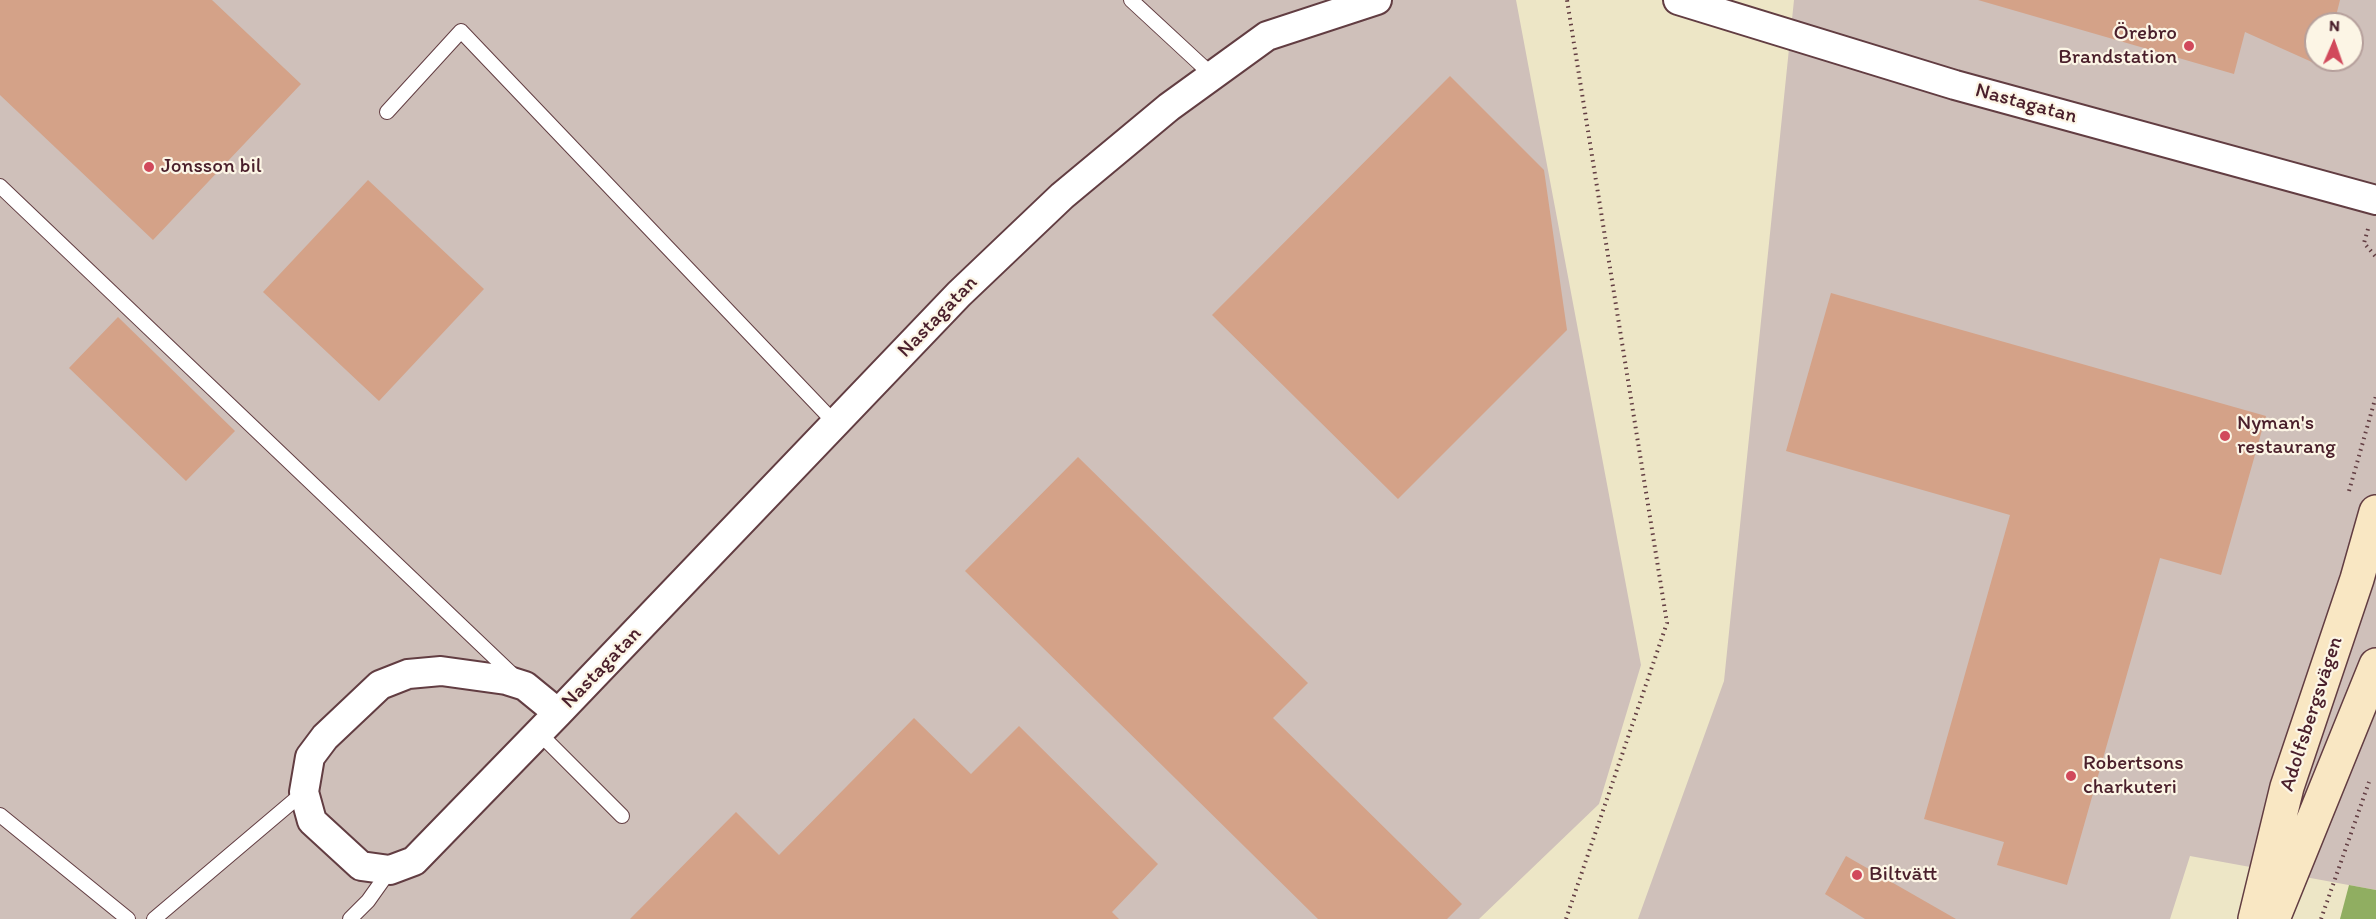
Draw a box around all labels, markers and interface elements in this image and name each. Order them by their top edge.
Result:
north arrow [2304,12,2364,72]
text: N [2329,16,2340,35]
place label: Örebro Brandstation [2058,21,2177,71]
marker: Örebro Brandstation [2182,39,2196,53]
street label: Nastagatan [1972,78,2080,130]
place label: Jonsson bil [161,154,262,180]
marker: Jonsson bil [142,160,156,174]
street label: Nastagatan [893,271,983,363]
place label: Nyman's restaurang [2237,411,2336,461]
marker: Nyman's restaurang [2218,429,2232,443]
street label: Nastagatan [557,622,647,714]
street label: Adolfsbergsvägen [2275,634,2349,794]
place label: Robertsons charkuteri [2083,751,2184,801]
marker: Robertsons charkuteri [2064,769,2078,783]
place label: Biltvätt [1869,862,1937,888]
marker: Biltvätt [1850,868,1864,882]

